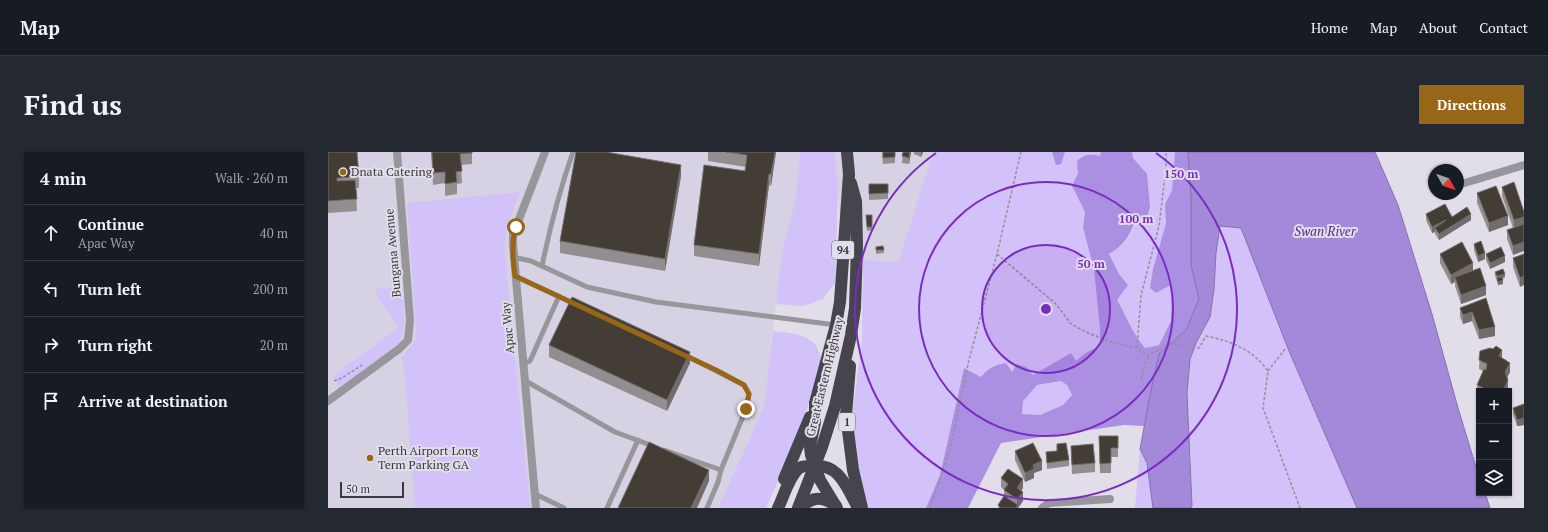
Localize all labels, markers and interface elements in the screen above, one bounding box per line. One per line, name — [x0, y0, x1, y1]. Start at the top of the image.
text: Map — [20, 15, 60, 40]
text: Home — [1311, 18, 1348, 37]
text: Map — [1370, 18, 1397, 37]
text: About — [1419, 18, 1457, 37]
text: Contact — [1479, 18, 1528, 37]
button: Directions — [1419, 85, 1524, 124]
text: Find us — [24, 86, 122, 123]
place label: Dnata Catering — [351, 164, 433, 179]
north arrow — [1428, 164, 1464, 200]
text: 150 m — [1164, 166, 1198, 181]
text: 4 min — [40, 167, 87, 190]
marker: Dnata Catering — [338, 167, 348, 177]
text: Walk · 260 m — [215, 169, 288, 187]
street label: Bungana Avenue — [381, 208, 404, 298]
text: 100 m — [1119, 211, 1153, 226]
text: Continue — [78, 214, 144, 234]
route start — [507, 218, 525, 236]
icon: ahead — [40, 222, 62, 244]
water label: Swan River — [1294, 222, 1357, 240]
text: 40 m — [260, 224, 288, 242]
text: Apac Way — [78, 234, 134, 252]
road number: 94 — [832, 241, 854, 259]
text: 50 m — [1077, 256, 1105, 271]
icon: left — [40, 278, 62, 300]
text: Turn left — [78, 279, 142, 299]
text: 200 m — [253, 280, 288, 298]
street label: Apac Way — [498, 301, 517, 355]
centre of rings — [1039, 302, 1053, 316]
street label: Great Eastern Highway — [802, 315, 847, 438]
icon: right — [40, 334, 62, 356]
text: Turn right — [78, 335, 153, 355]
text: 20 m — [260, 336, 288, 354]
map controls — [1476, 388, 1512, 496]
button: + — [1476, 388, 1512, 424]
icon: arrive — [40, 390, 62, 412]
text: Arrive at destination — [78, 391, 228, 411]
route end — [737, 400, 755, 418]
road number: 1 — [839, 413, 855, 431]
button: − — [1476, 424, 1512, 460]
place label: Perth Airport Long Term Parking GA — [378, 443, 479, 472]
marker: Perth Airport Long Term Parking GA — [365, 453, 375, 463]
button: layers — [1476, 460, 1512, 496]
scale bar — [340, 480, 404, 499]
text: 50 m — [346, 482, 370, 496]

